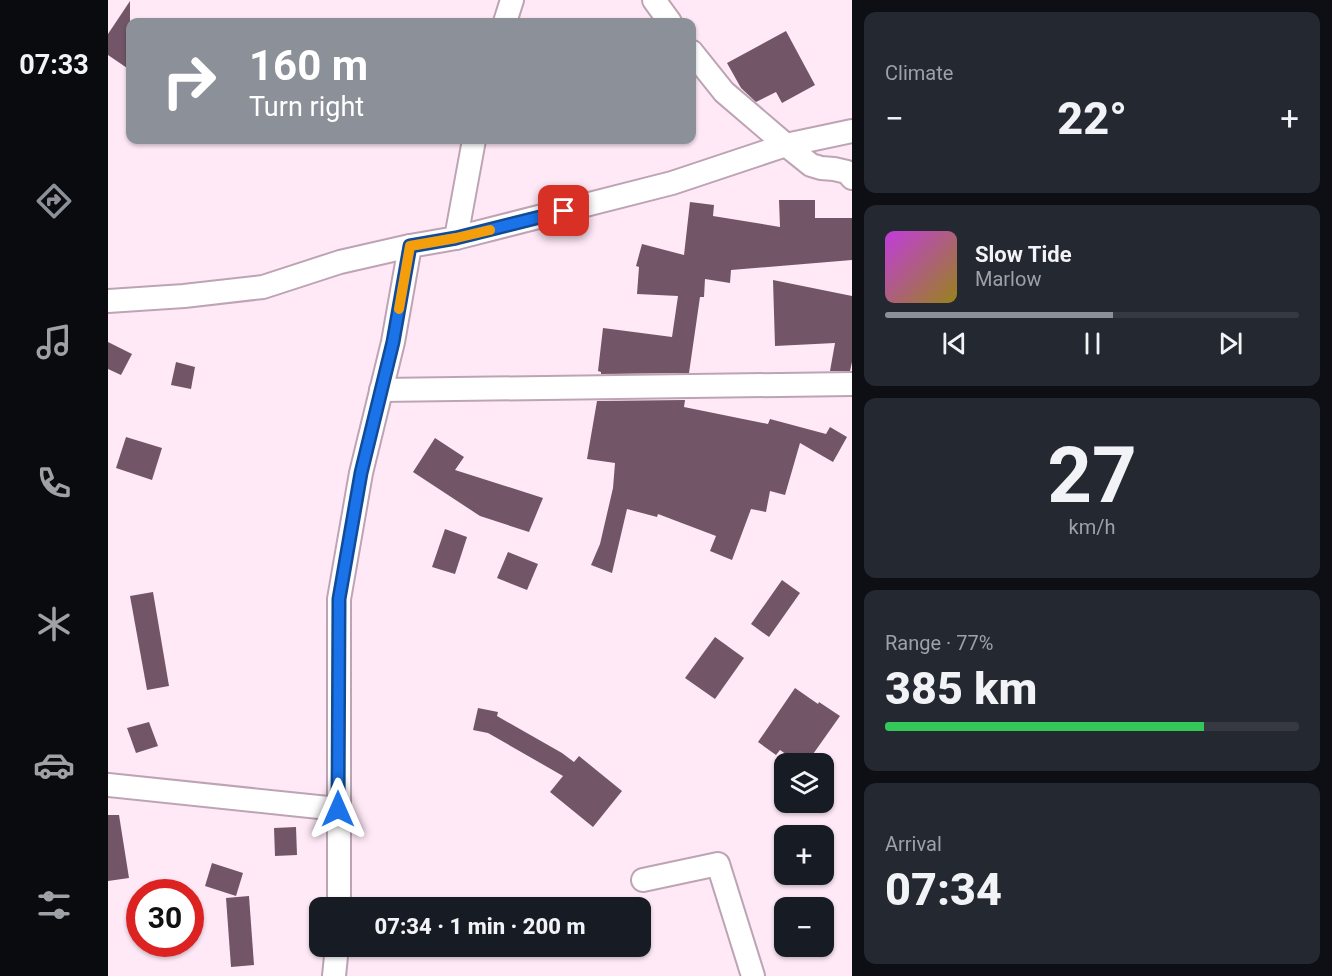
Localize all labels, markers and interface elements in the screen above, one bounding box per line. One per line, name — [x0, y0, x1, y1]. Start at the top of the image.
text: 160 m — [249, 41, 368, 90]
icon: right — [150, 42, 228, 120]
text: 07:33 — [19, 49, 89, 81]
text: Climate — [885, 61, 953, 85]
text: Turn right — [249, 91, 364, 123]
text: 22° — [1057, 92, 1127, 145]
text: − — [885, 99, 904, 138]
text: + — [1280, 99, 1299, 138]
icon: directions — [33, 180, 75, 222]
pin — [538, 185, 589, 236]
icon: arrive — [547, 194, 580, 227]
text: Slow Tide — [975, 242, 1072, 267]
text: Marlow — [975, 267, 1041, 291]
icon: music — [33, 321, 75, 363]
icon: previous — [938, 327, 971, 360]
icon: pause — [1076, 327, 1109, 360]
icon: next — [1214, 327, 1247, 360]
text: 27 — [1047, 430, 1137, 521]
icon: phone — [33, 462, 75, 504]
text: km/h — [1069, 515, 1115, 539]
icon: climate — [33, 603, 75, 645]
text: Range · 77% — [885, 631, 993, 655]
text: 385 km — [885, 662, 1037, 715]
icon: car — [33, 744, 75, 786]
map controls — [774, 753, 834, 957]
button: layers — [774, 753, 834, 813]
position arrow — [306, 777, 370, 841]
button: + — [774, 825, 834, 885]
text: Arrival — [885, 832, 942, 856]
text: 07:34 — [885, 863, 1002, 916]
speed limit sign: 30 — [126, 879, 204, 957]
icon: filters — [33, 884, 75, 926]
button: − — [774, 897, 834, 957]
text: 07:34 · 1 min · 200 m — [375, 914, 585, 939]

